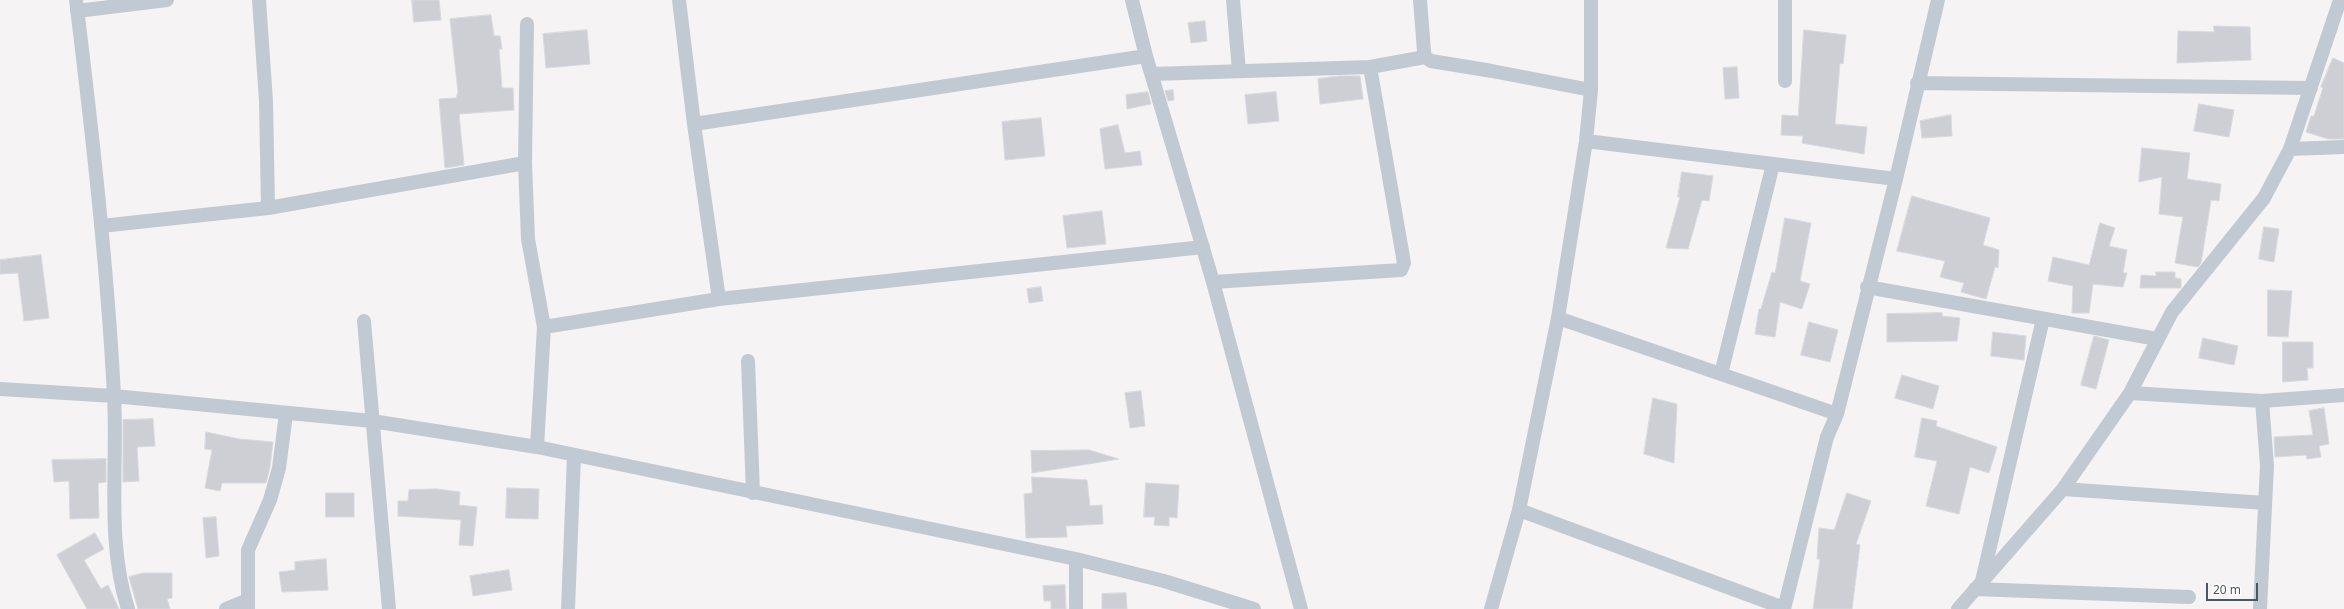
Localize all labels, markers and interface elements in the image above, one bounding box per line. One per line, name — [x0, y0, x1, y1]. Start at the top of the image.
scale bar — [2208, 575, 2260, 601]
text: 20 m — [2213, 581, 2241, 598]

